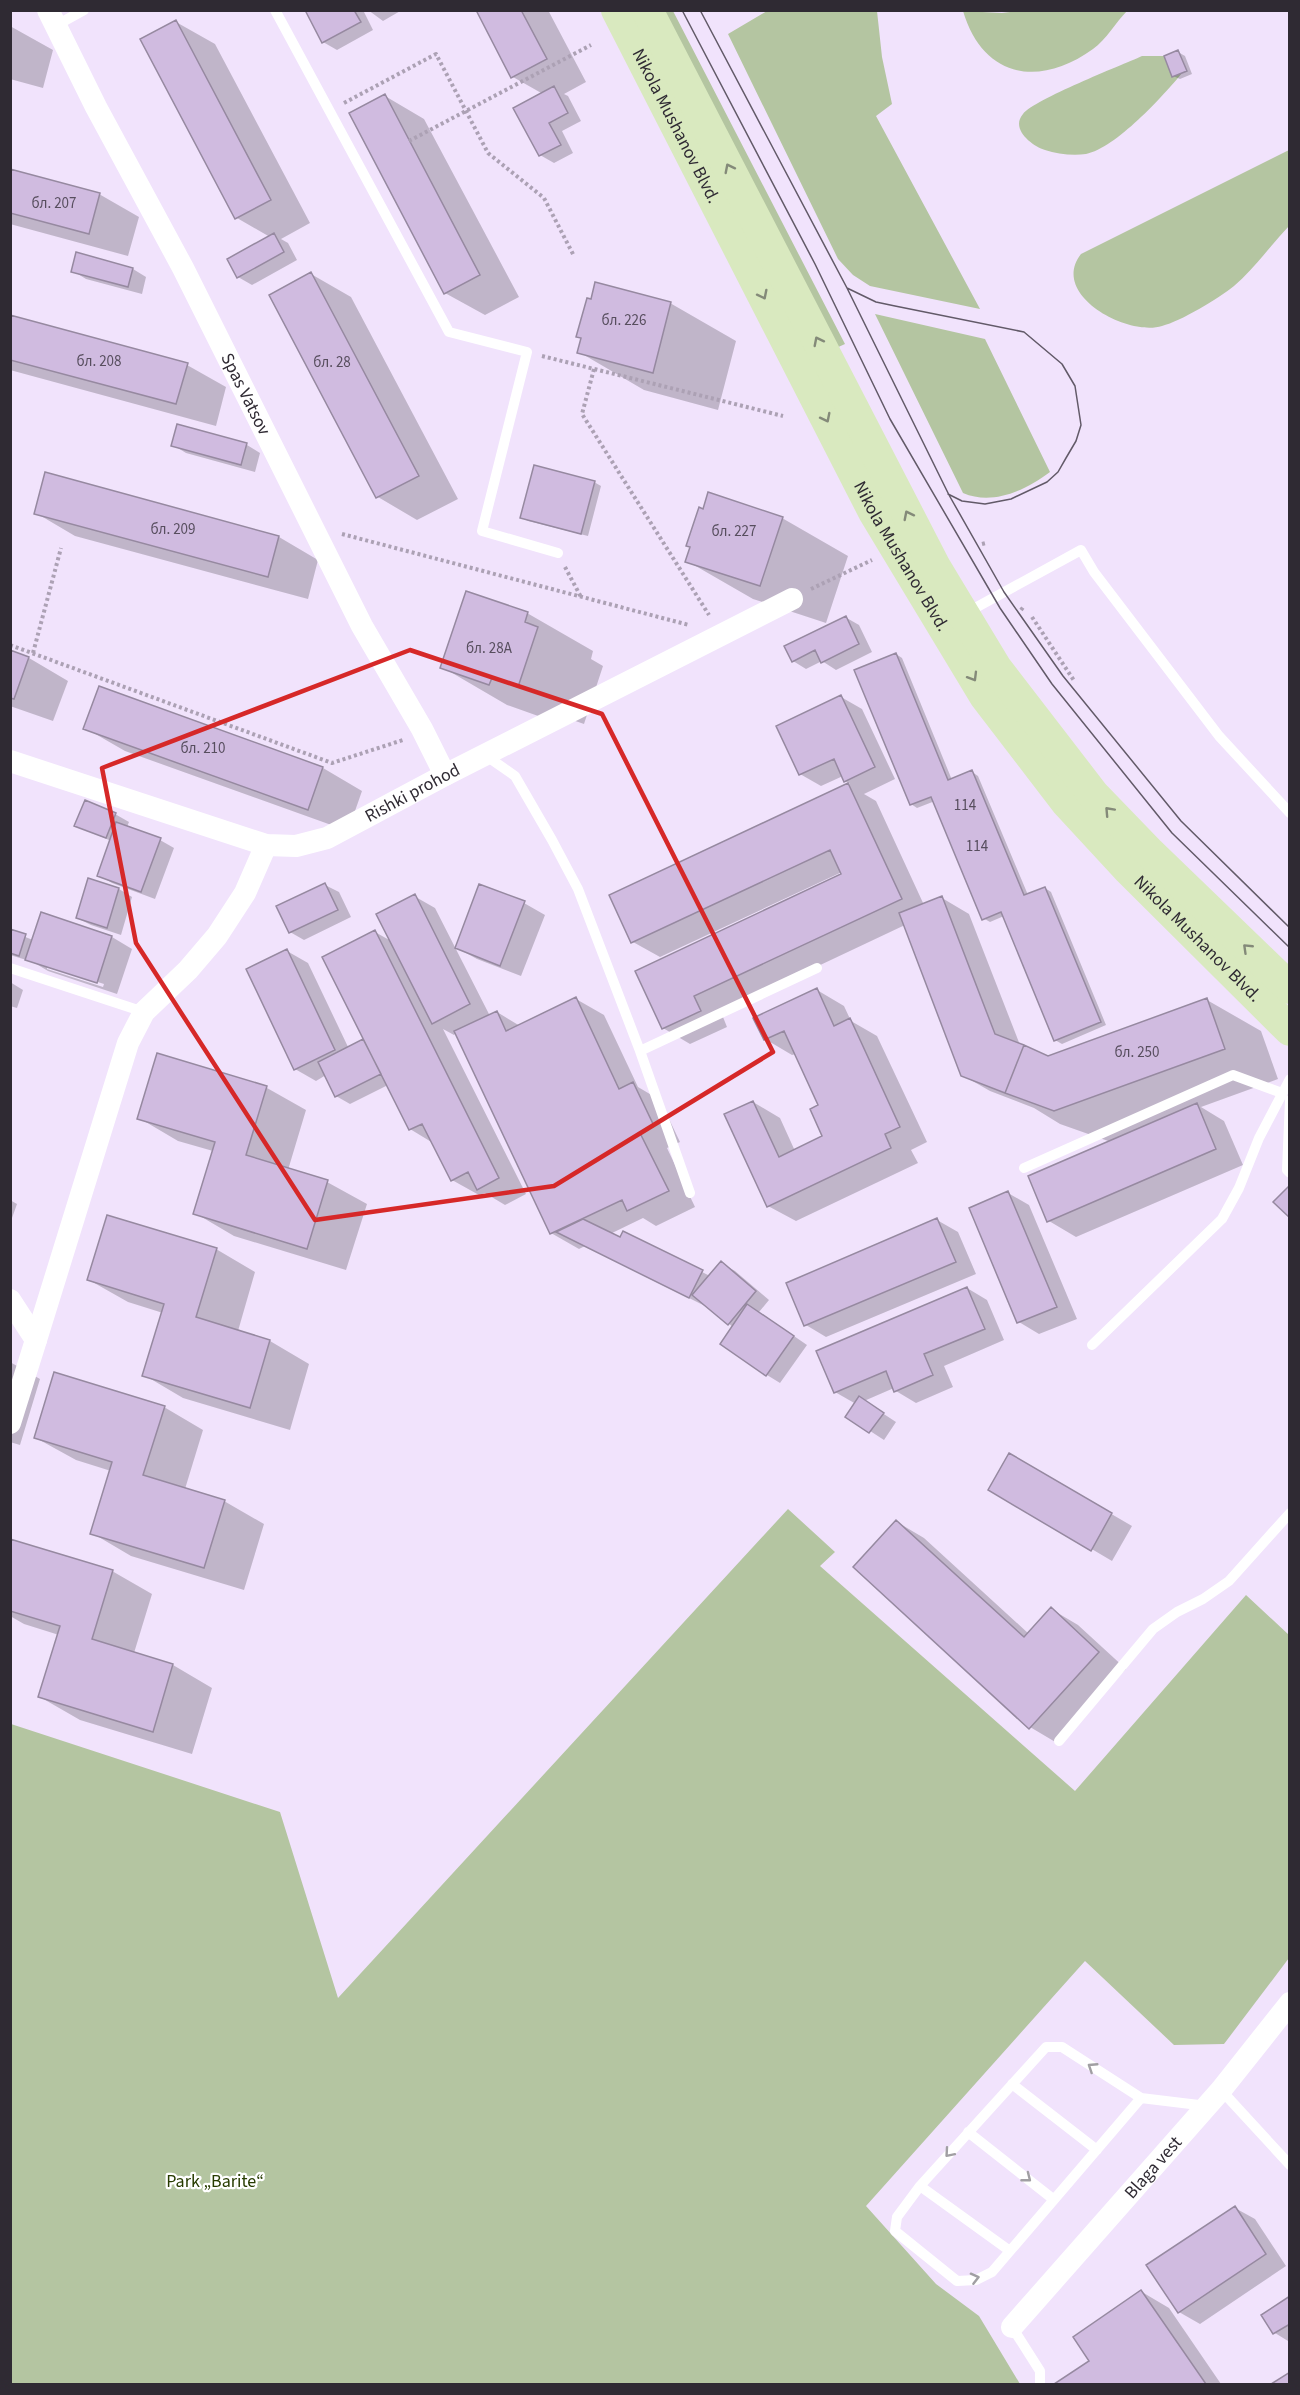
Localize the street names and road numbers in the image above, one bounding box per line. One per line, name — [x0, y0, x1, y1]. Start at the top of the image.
street label: Nikola Mushanov Blvd. — [626, 44, 726, 207]
street label: Spas Vatsov — [215, 349, 277, 440]
street label: Nikola Mushanov Blvd. — [848, 477, 956, 636]
street label: Rishki prohod — [360, 757, 464, 828]
street label: Nikola Mushanov Blvd. — [1129, 869, 1267, 1007]
street label: Blaga vest — [1118, 2130, 1187, 2204]

